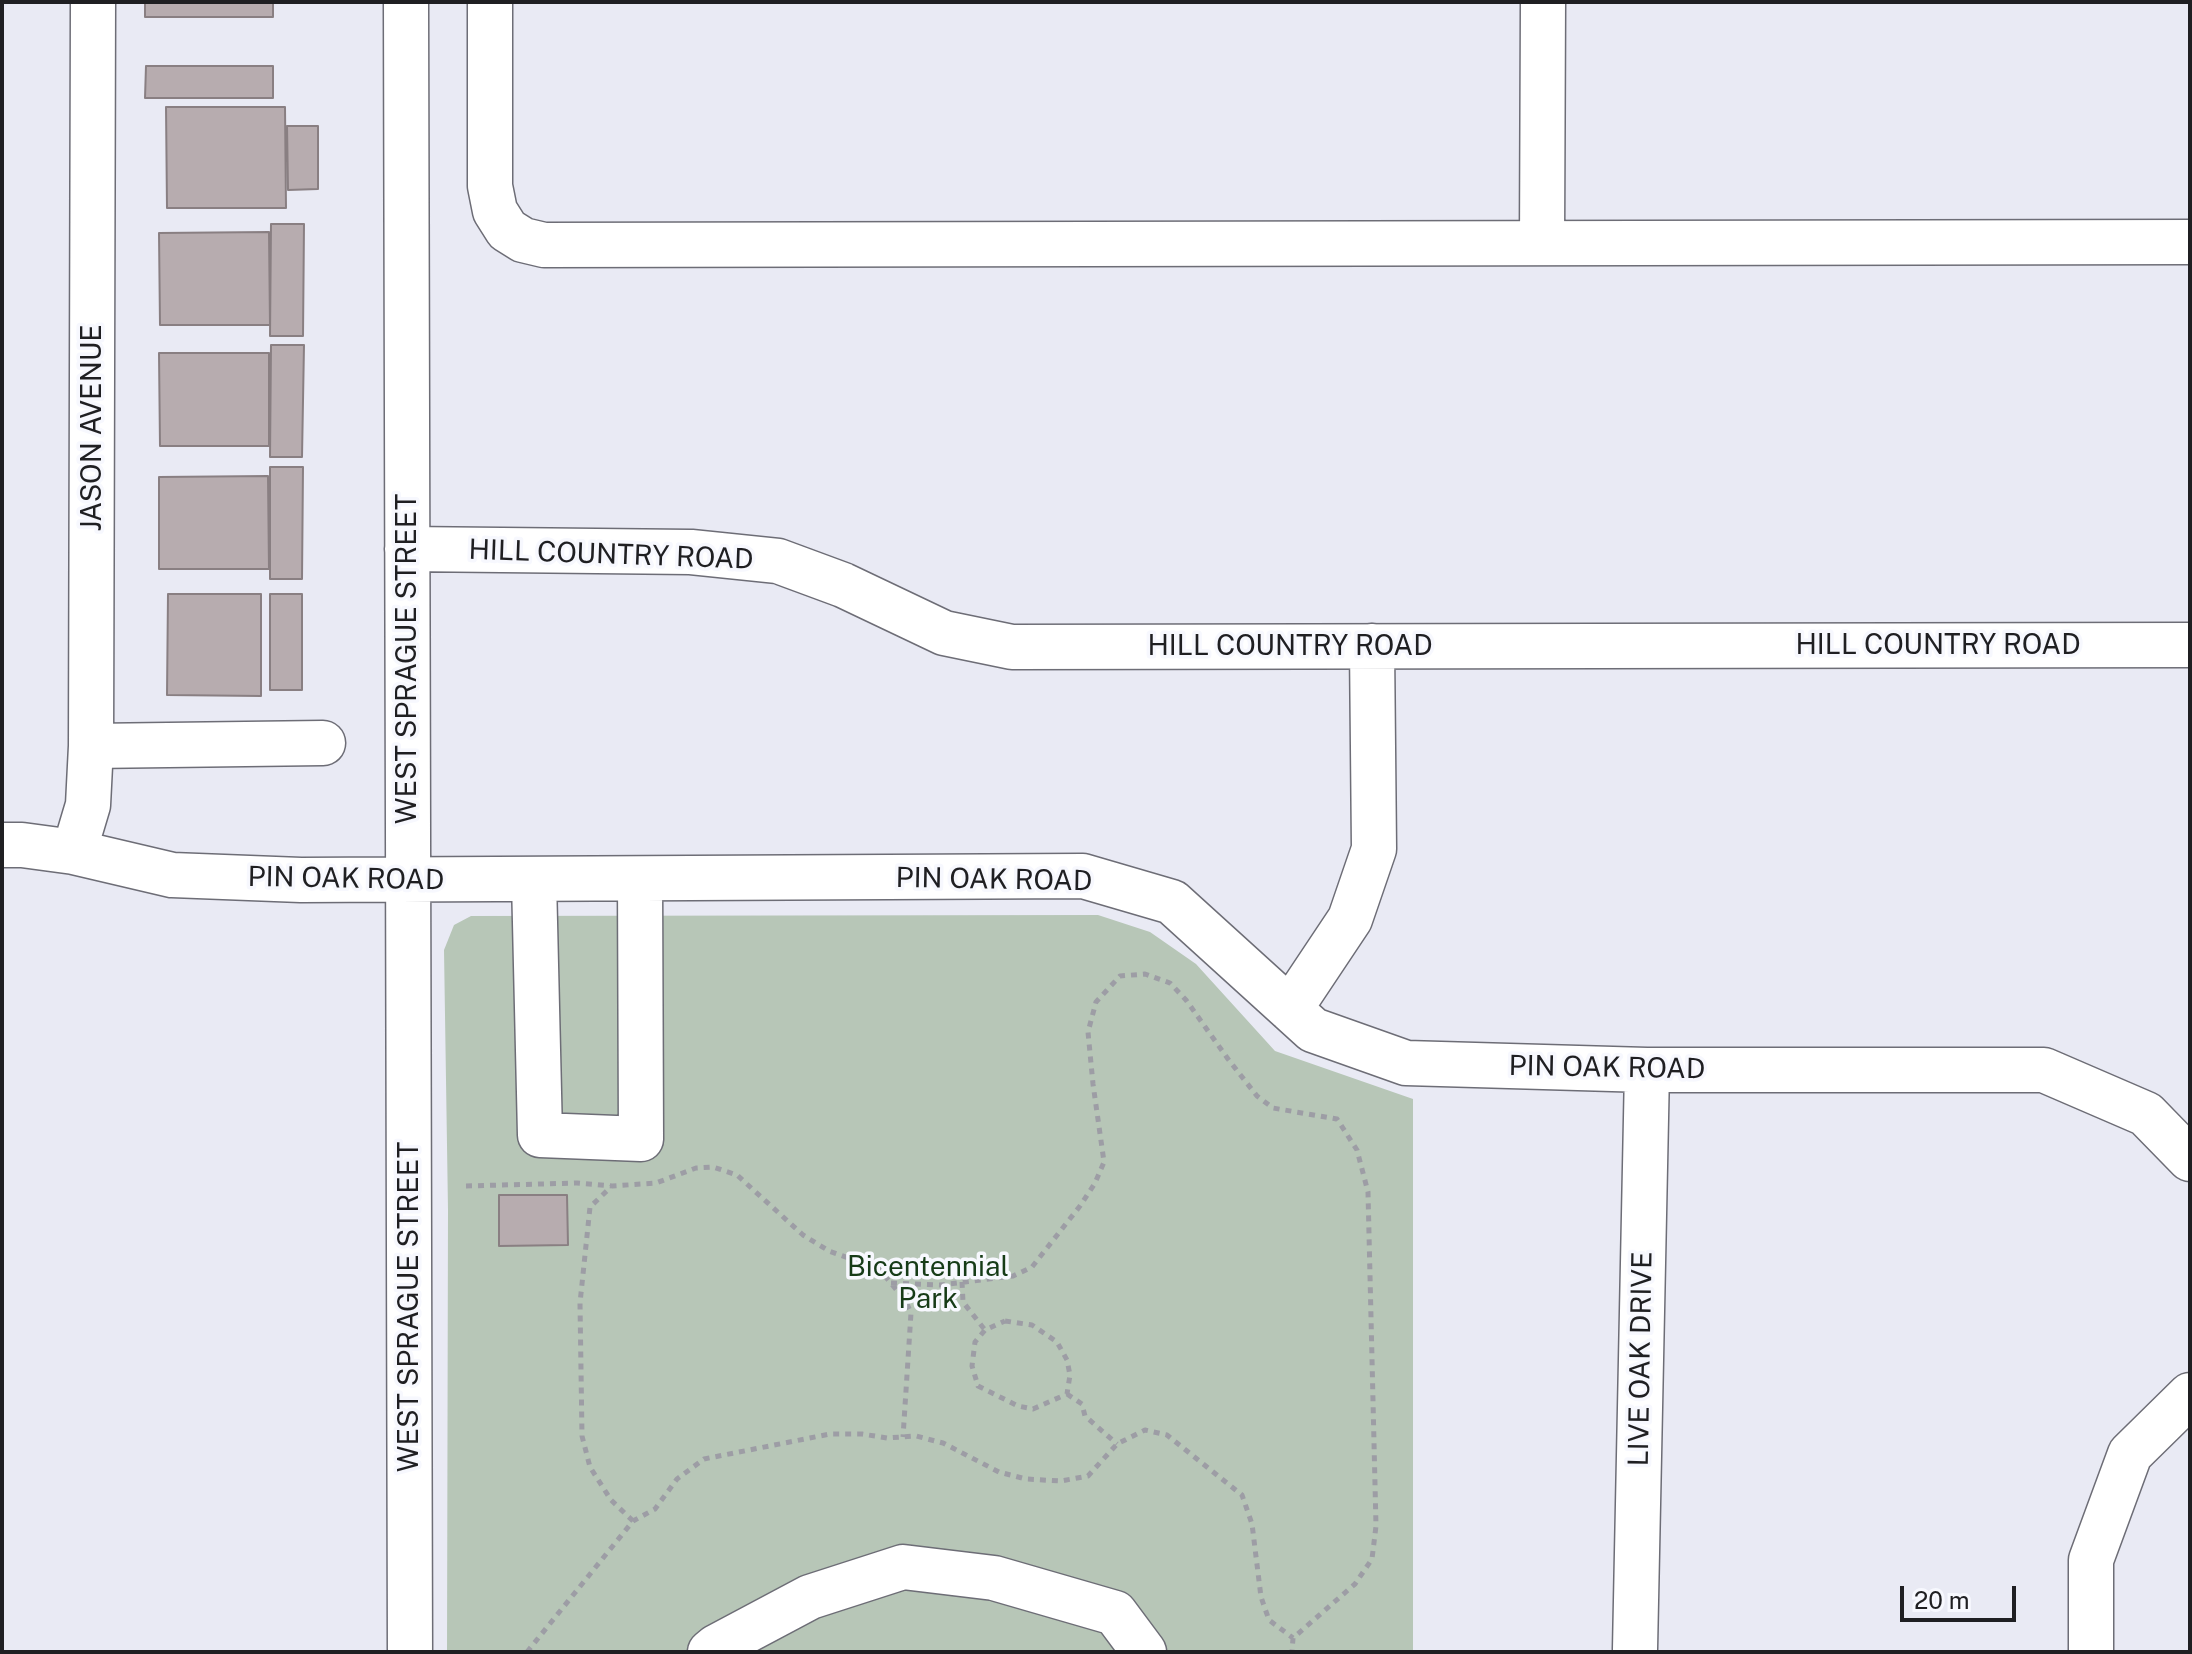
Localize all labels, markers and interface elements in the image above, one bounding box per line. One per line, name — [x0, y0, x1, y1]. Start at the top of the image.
street label: JASON AVENUE — [75, 324, 109, 532]
street label: WEST SPRAGUE STREET — [390, 494, 424, 824]
street label: HILL COUNTRY ROAD — [468, 533, 754, 577]
street label: HILL COUNTRY ROAD — [1795, 628, 2081, 662]
street label: HILL COUNTRY ROAD — [1147, 629, 1433, 663]
street label: PIN OAK ROAD — [247, 860, 445, 898]
street label: PIN OAK ROAD — [895, 861, 1093, 899]
street label: PIN OAK ROAD — [1508, 1049, 1706, 1087]
street label: WEST SPRAGUE STREET — [392, 1142, 426, 1472]
park label: Bicentennial Park — [847, 1250, 1009, 1316]
street label: LIVE OAK DRIVE — [1622, 1251, 1660, 1467]
scale bar — [1904, 1570, 2020, 1620]
text: 20 m — [1914, 1586, 1970, 1614]

